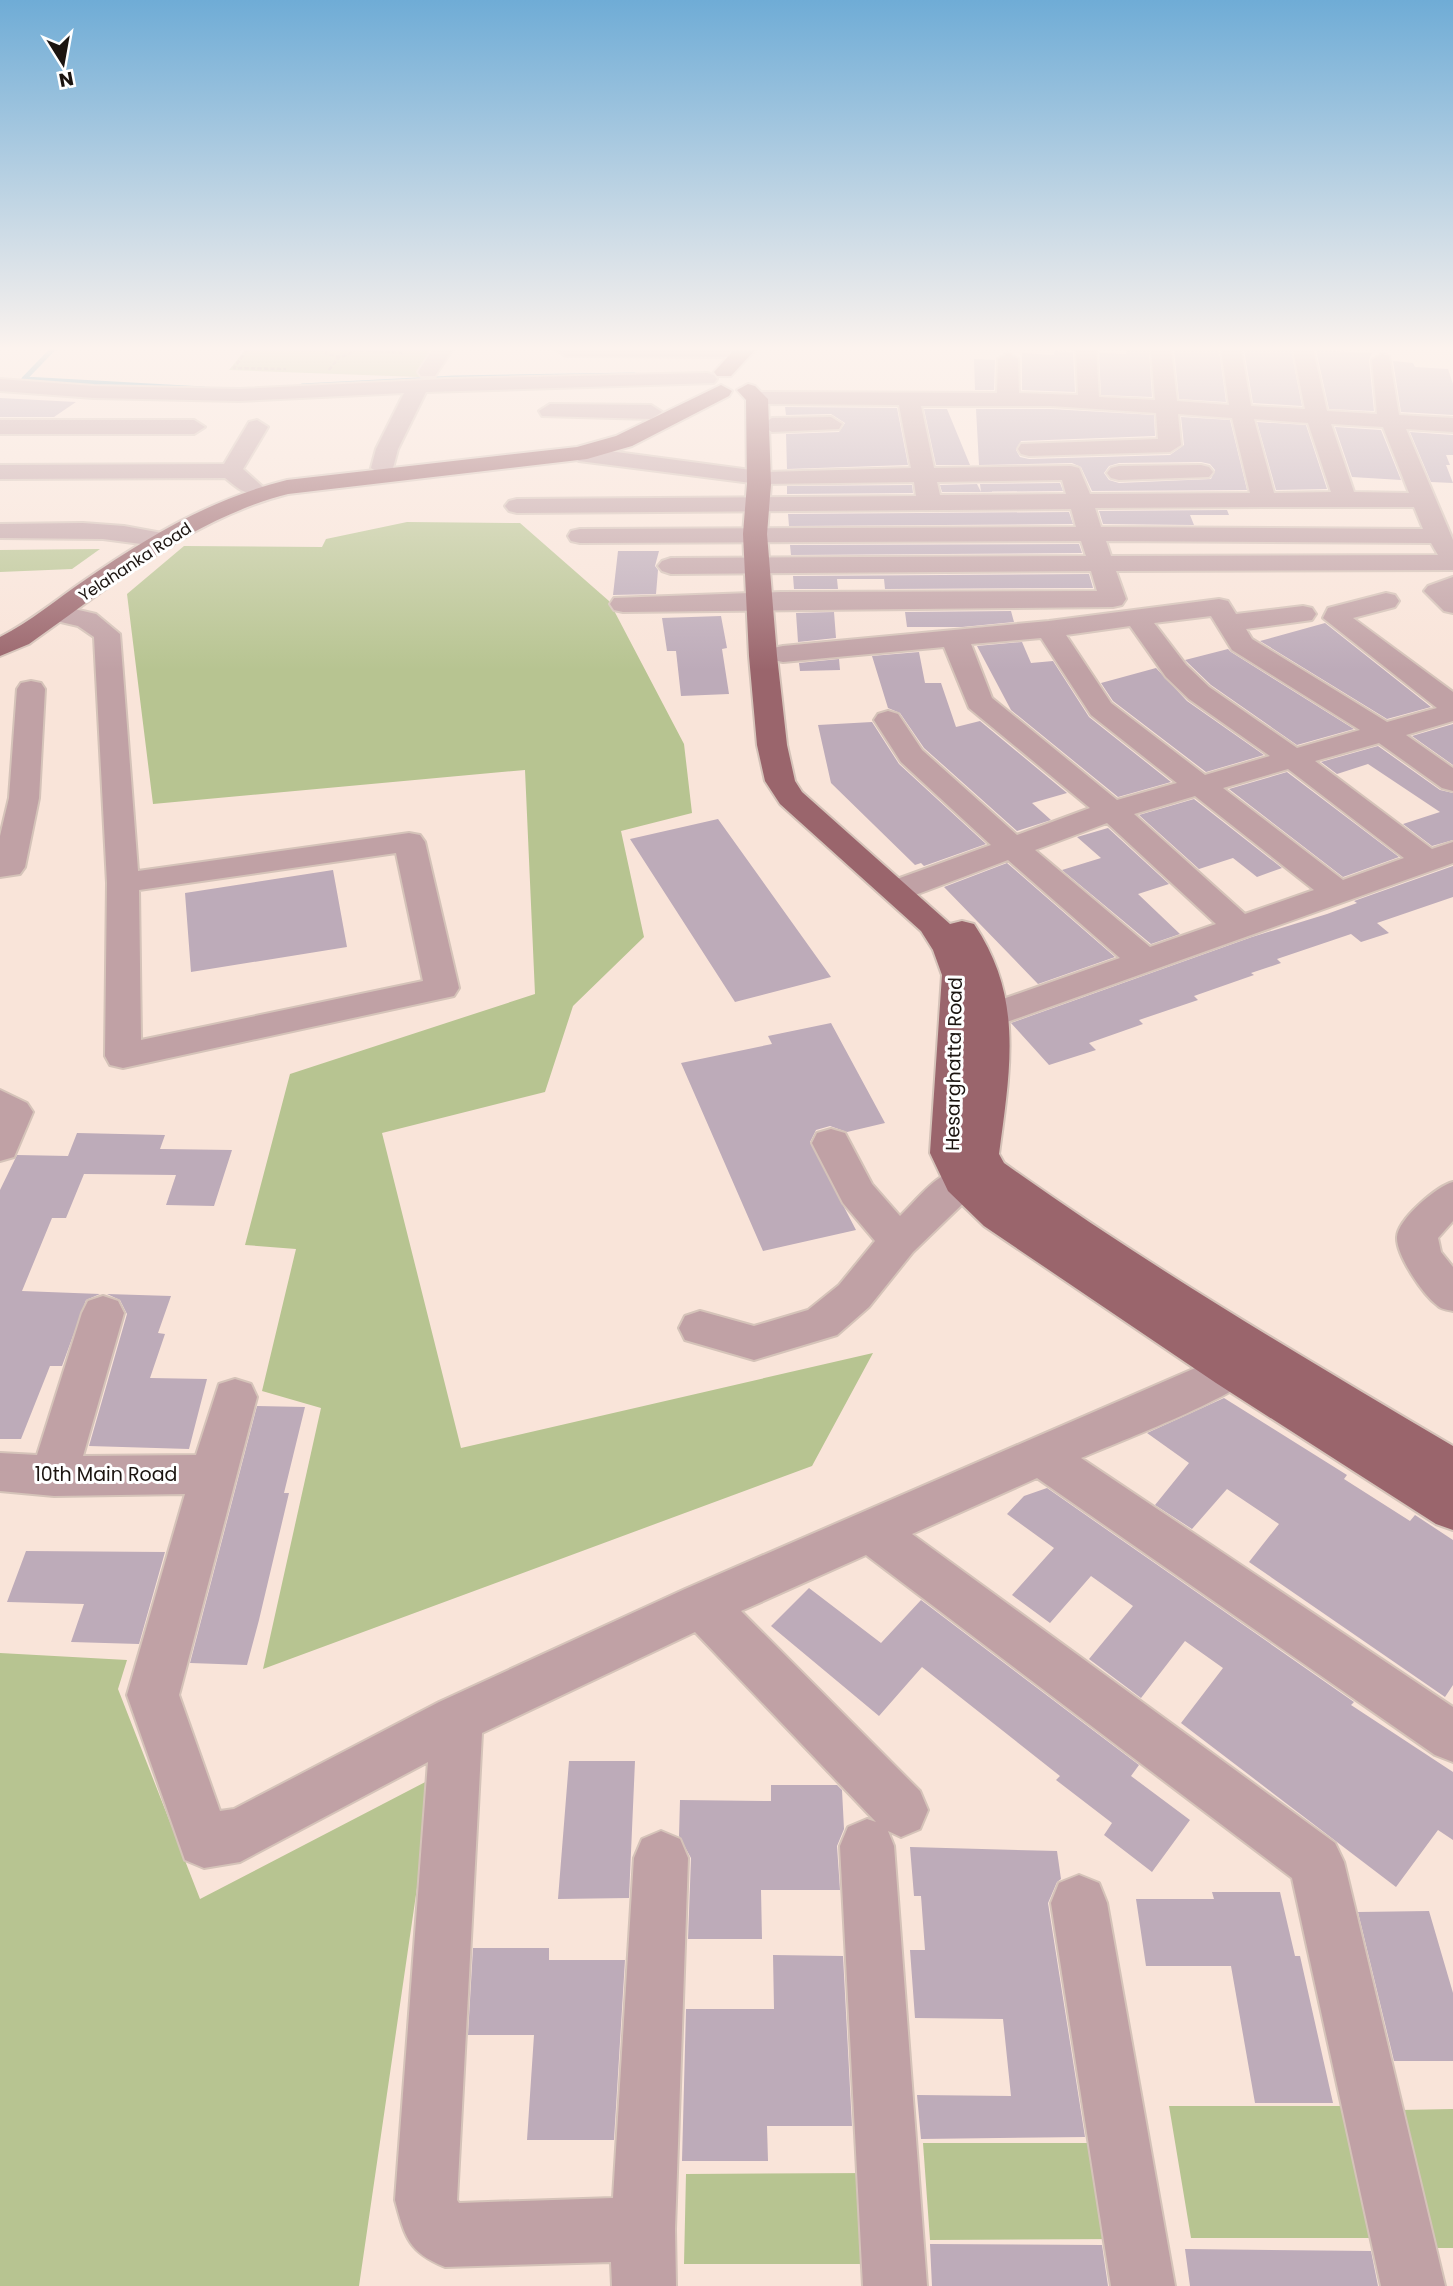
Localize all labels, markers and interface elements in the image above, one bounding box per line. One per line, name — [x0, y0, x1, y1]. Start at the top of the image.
north arrow — [28, 28, 98, 98]
text: N — [57, 65, 76, 94]
street label: Yelahanka Road — [74, 517, 196, 607]
street label: Hesarghatta Road — [939, 977, 969, 1151]
street label: 10th Main Road — [35, 1461, 177, 1488]

